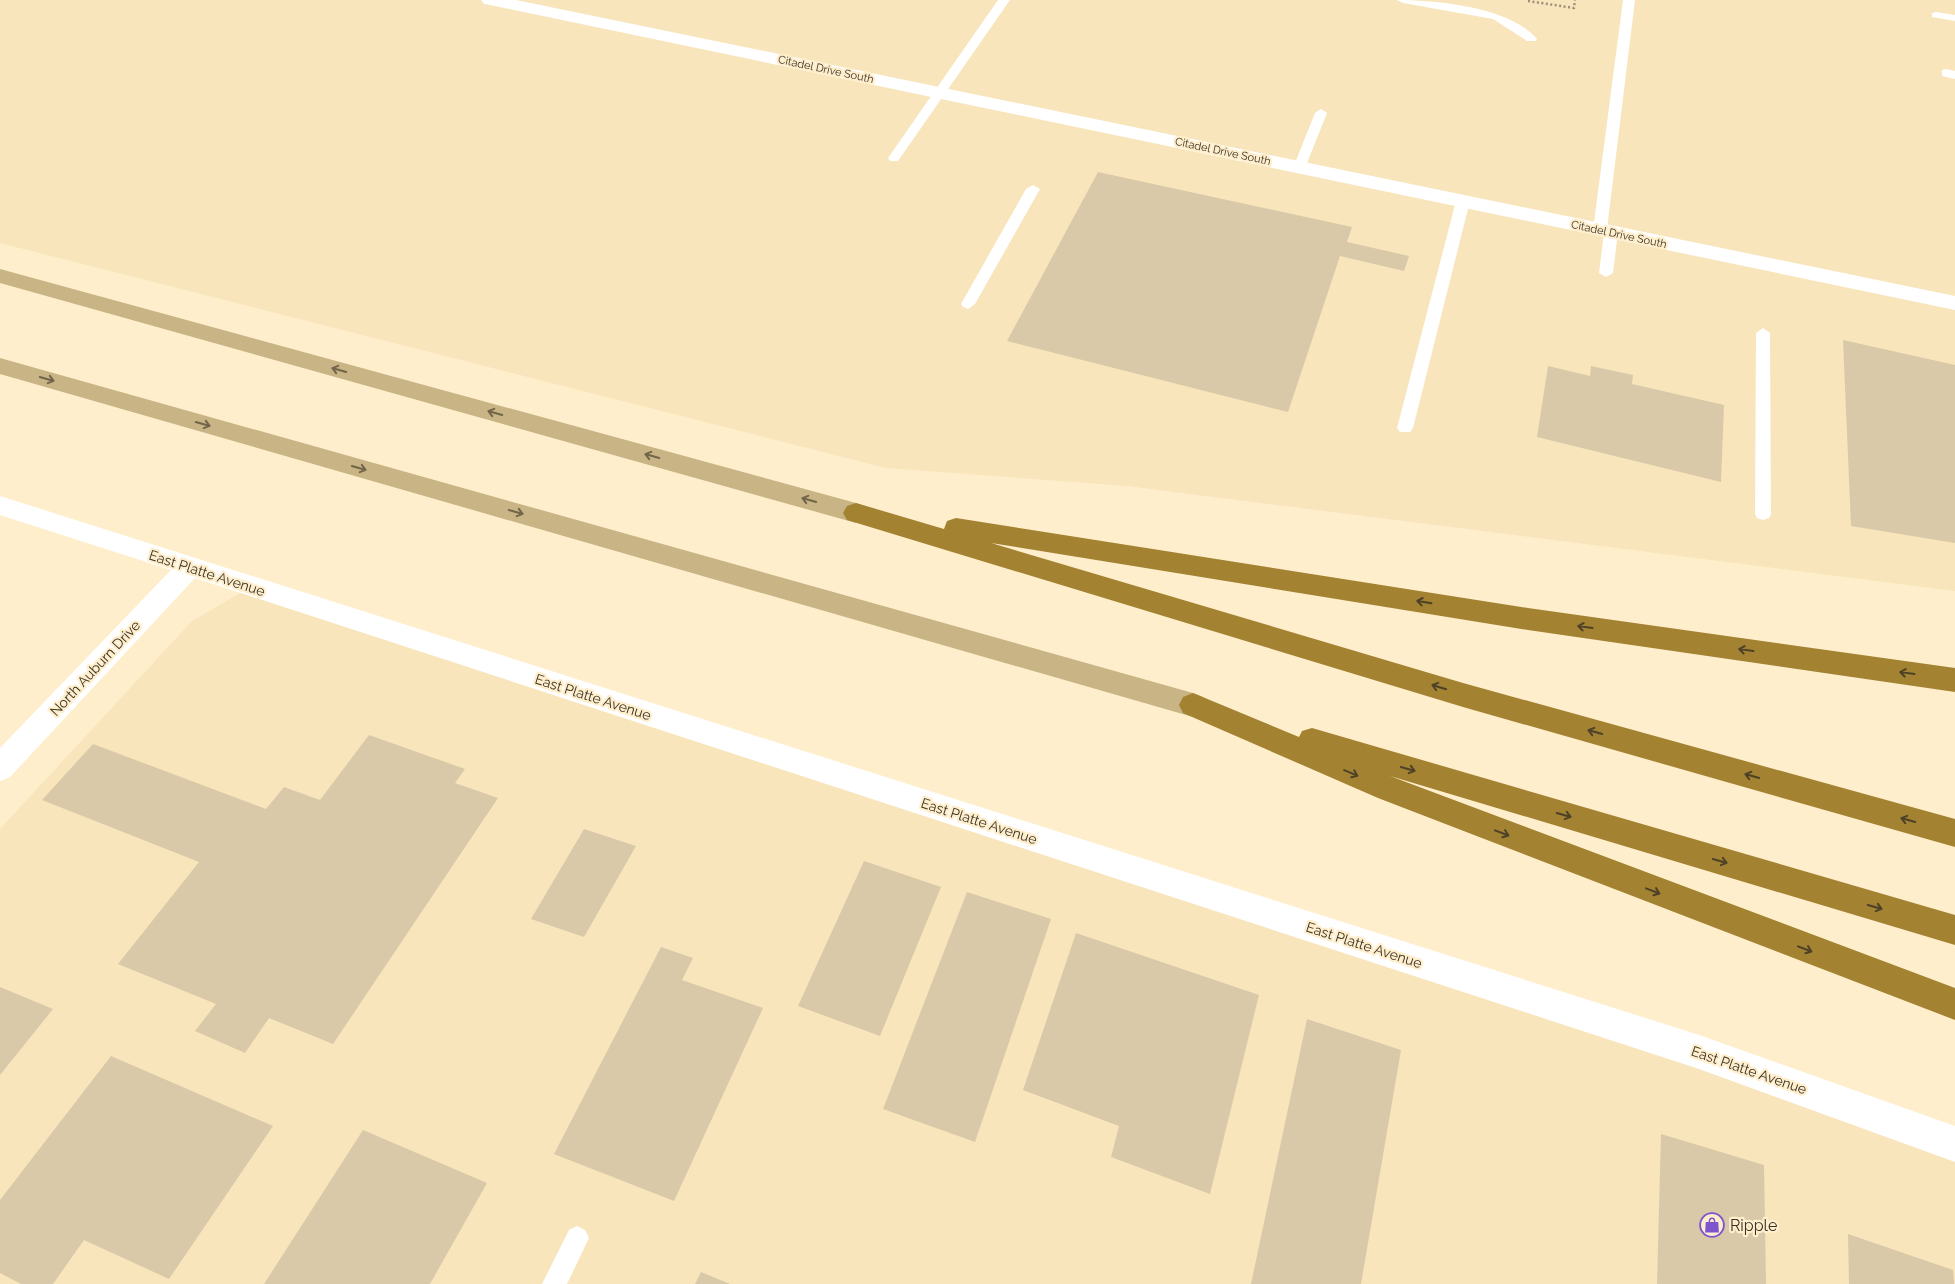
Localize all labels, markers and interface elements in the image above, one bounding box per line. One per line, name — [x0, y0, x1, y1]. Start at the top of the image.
street label: Citadel Drive South — [777, 53, 875, 86]
street label: Citadel Drive South — [1174, 135, 1272, 168]
street label: Citadel Drive South — [1570, 218, 1668, 251]
one-way arrow — [331, 364, 347, 374]
one-way arrow — [38, 375, 54, 384]
one-way arrow — [488, 408, 504, 417]
one-way arrow — [195, 419, 211, 429]
one-way arrow — [644, 451, 660, 461]
one-way arrow — [351, 464, 367, 473]
one-way arrow — [801, 495, 817, 504]
one-way arrow — [507, 508, 523, 518]
street label: East Platte Avenue — [147, 547, 267, 599]
one-way arrow — [1417, 597, 1433, 607]
street label: North Auburn Drive — [47, 617, 143, 719]
one-way arrow — [1577, 622, 1593, 632]
one-way arrow — [1738, 645, 1754, 655]
one-way arrow — [1899, 668, 1915, 678]
street label: East Platte Avenue — [533, 671, 653, 723]
one-way arrow — [1431, 682, 1447, 692]
one-way arrow — [1588, 726, 1604, 736]
one-way arrow — [1399, 764, 1415, 774]
one-way arrow — [1343, 768, 1358, 778]
one-way arrow — [1744, 771, 1760, 780]
street label: East Platte Avenue — [919, 795, 1039, 847]
one-way arrow — [1555, 810, 1571, 820]
one-way arrow — [1901, 815, 1917, 824]
one-way arrow — [1493, 829, 1509, 838]
one-way arrow — [1711, 856, 1727, 866]
one-way arrow — [1645, 887, 1661, 896]
one-way arrow — [1867, 902, 1883, 912]
street label: East Platte Avenue — [1304, 919, 1424, 971]
one-way arrow — [1797, 945, 1812, 954]
street label: East Platte Avenue — [1689, 1043, 1809, 1097]
shop icon: Ripple — [1699, 1212, 1725, 1238]
place label: Ripple — [1730, 1216, 1777, 1235]

